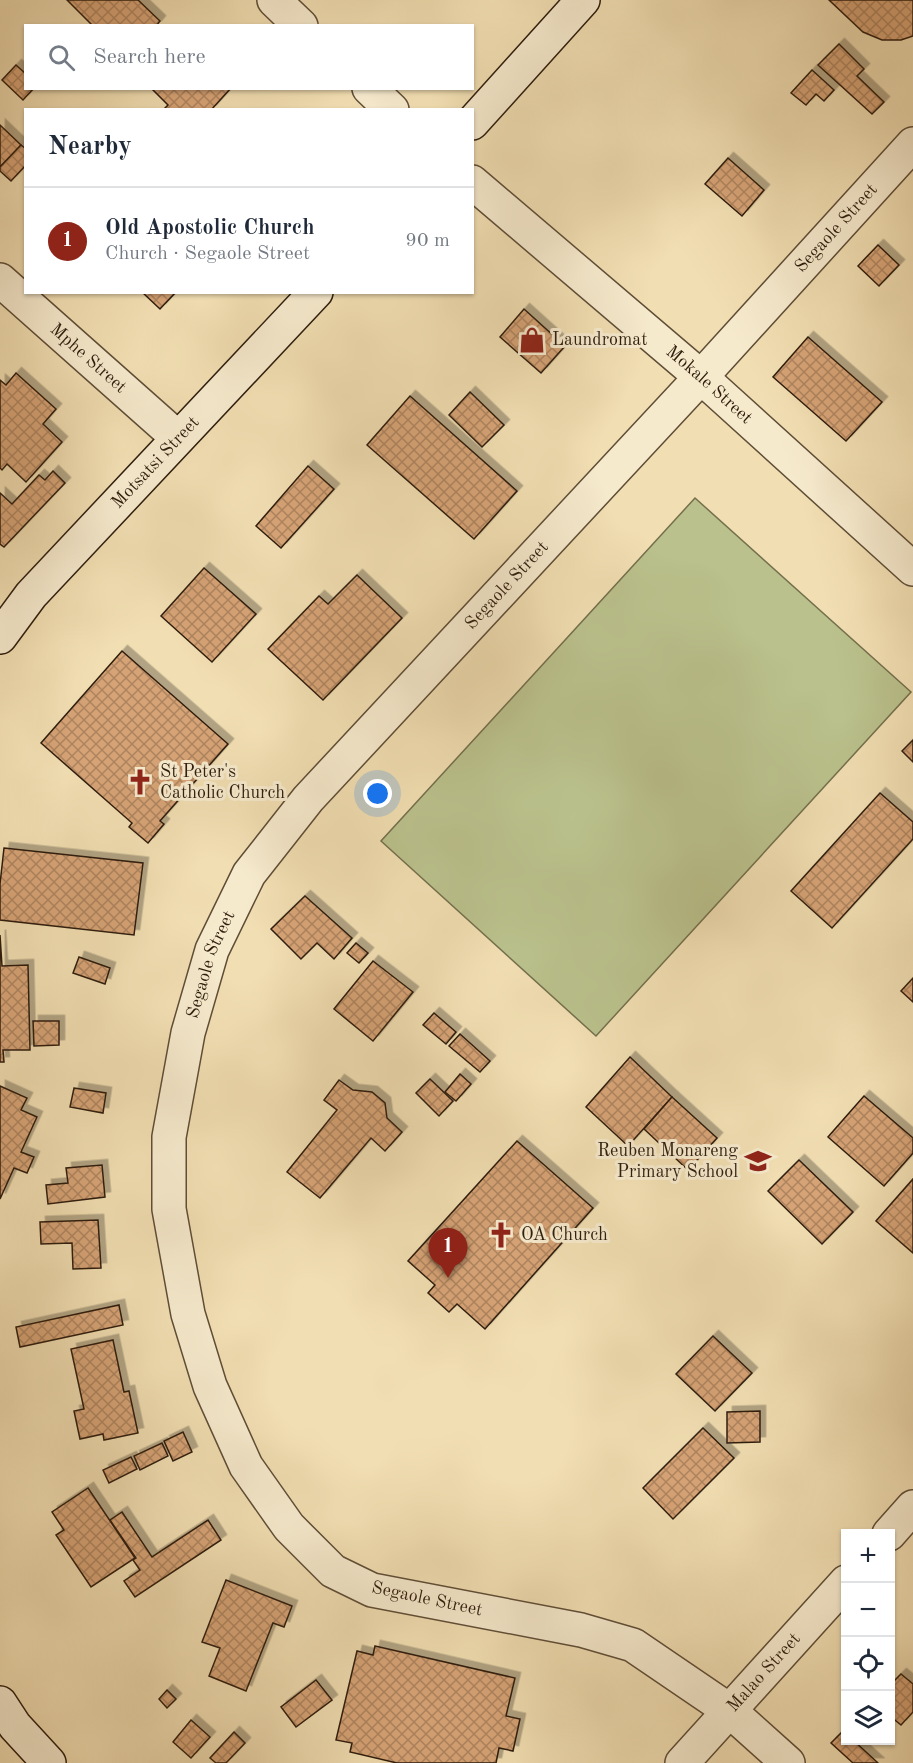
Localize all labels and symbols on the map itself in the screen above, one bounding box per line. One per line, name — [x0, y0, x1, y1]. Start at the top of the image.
street label: Segaole Street — [792, 180, 881, 276]
street label: Mphe Street — [47, 320, 130, 397]
shop icon: Laundromat — [517, 325, 547, 355]
place label: Laundromat — [552, 331, 647, 349]
street label: Mokale Street — [662, 342, 755, 428]
street label: Motsatsi Street — [108, 413, 203, 512]
street label: Segaole Street — [462, 538, 552, 633]
place label: St Peter's Catholic Church — [160, 763, 285, 802]
church icon: St Peter's Catholic Church — [125, 767, 155, 797]
your location — [363, 779, 392, 808]
street label: Segaole Street — [184, 908, 239, 1020]
place label: Reuben Monareng Primary School — [597, 1142, 738, 1181]
school or university icon: Reuben Monareng Primary School — [743, 1146, 773, 1176]
church icon: OA Church — [486, 1220, 516, 1250]
place label: OA Church — [521, 1226, 608, 1244]
pin: 1 — [428, 1228, 468, 1278]
street label: Segaole Street — [370, 1578, 484, 1620]
street label: Malao Street — [724, 1630, 804, 1716]

